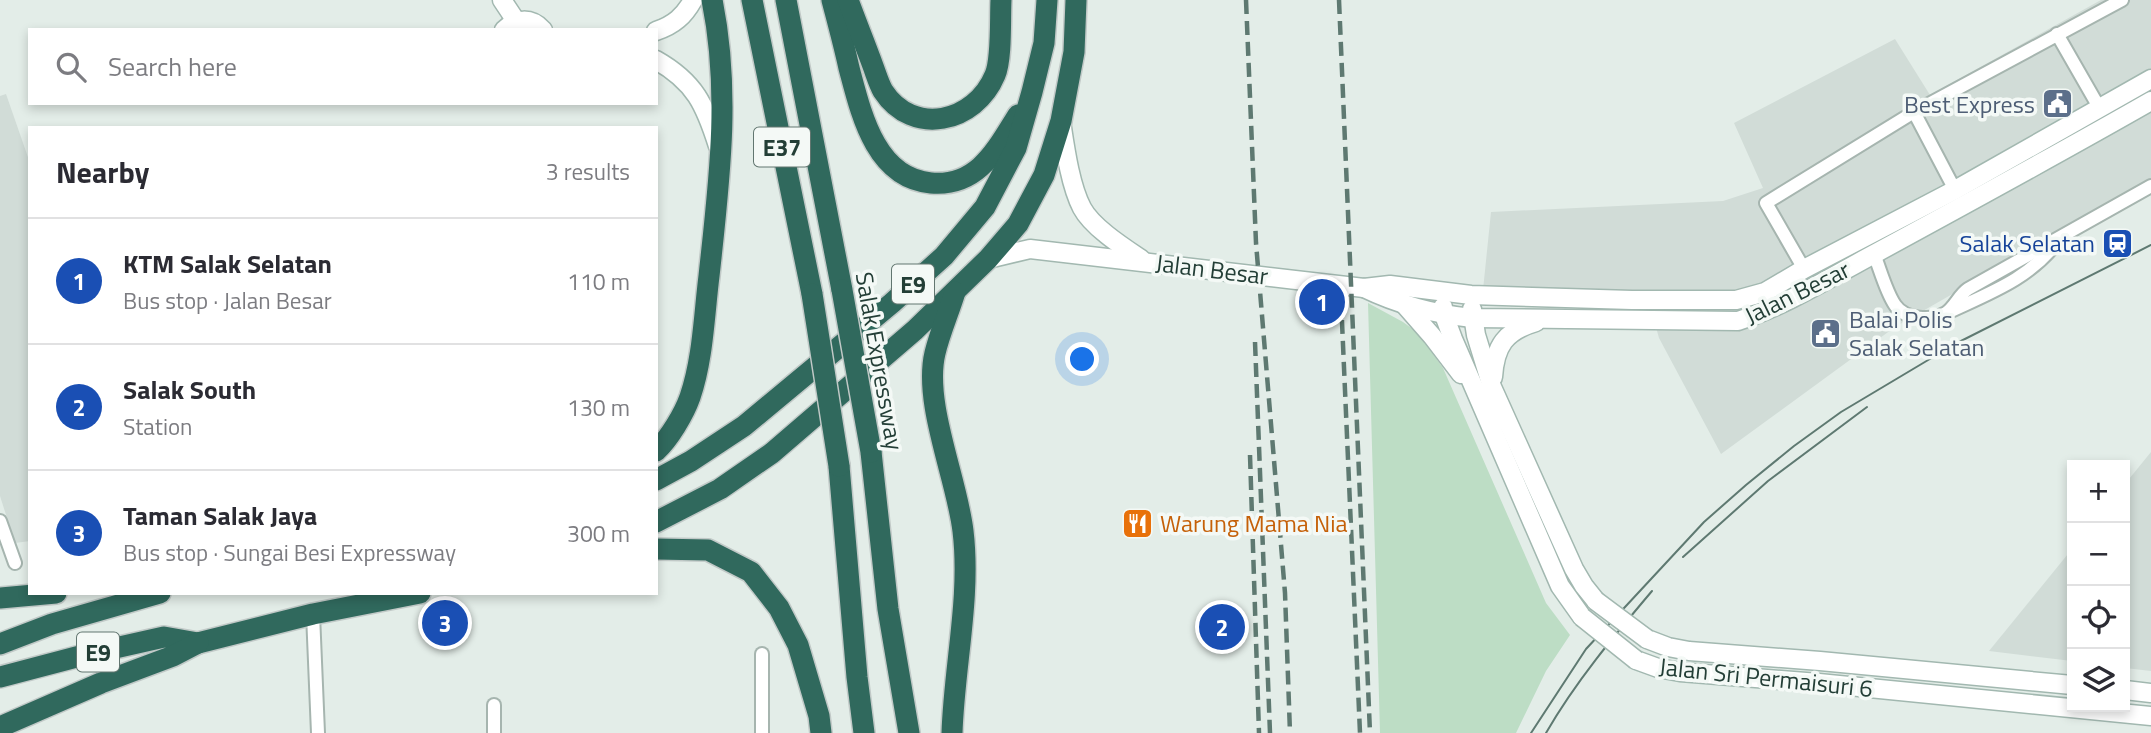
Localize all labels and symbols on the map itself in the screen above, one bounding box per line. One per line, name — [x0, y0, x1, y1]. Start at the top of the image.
place label: Best Express — [1904, 86, 2035, 122]
public building icon: Best Express — [2041, 87, 2075, 121]
road number: E37 — [754, 128, 810, 166]
place label: Salak Selatan — [1960, 225, 2095, 261]
station icon: Salak Selatan — [2101, 226, 2135, 260]
street label: Jalan Besar — [1154, 244, 1270, 294]
street label: Jalan Besar — [1738, 251, 1856, 333]
road number: E9 — [892, 264, 934, 304]
street label: Salak Expressway — [847, 269, 913, 453]
pin: 1 — [1299, 276, 1345, 328]
place label: Balai Polis Salak Selatan — [1849, 301, 1984, 365]
public building icon: Balai Polis Salak Selatan — [1809, 316, 1843, 350]
your location — [1065, 342, 1099, 376]
place label: Warung Mama Nia — [1160, 505, 1348, 541]
restaurant icon: Warung Mama Nia — [1120, 506, 1154, 540]
pin: 3 — [422, 597, 468, 649]
pin: 2 — [1199, 601, 1245, 653]
road number: E9 — [77, 632, 119, 672]
street label: Jalan Sri Permaisuri 6 — [1657, 648, 1875, 706]

